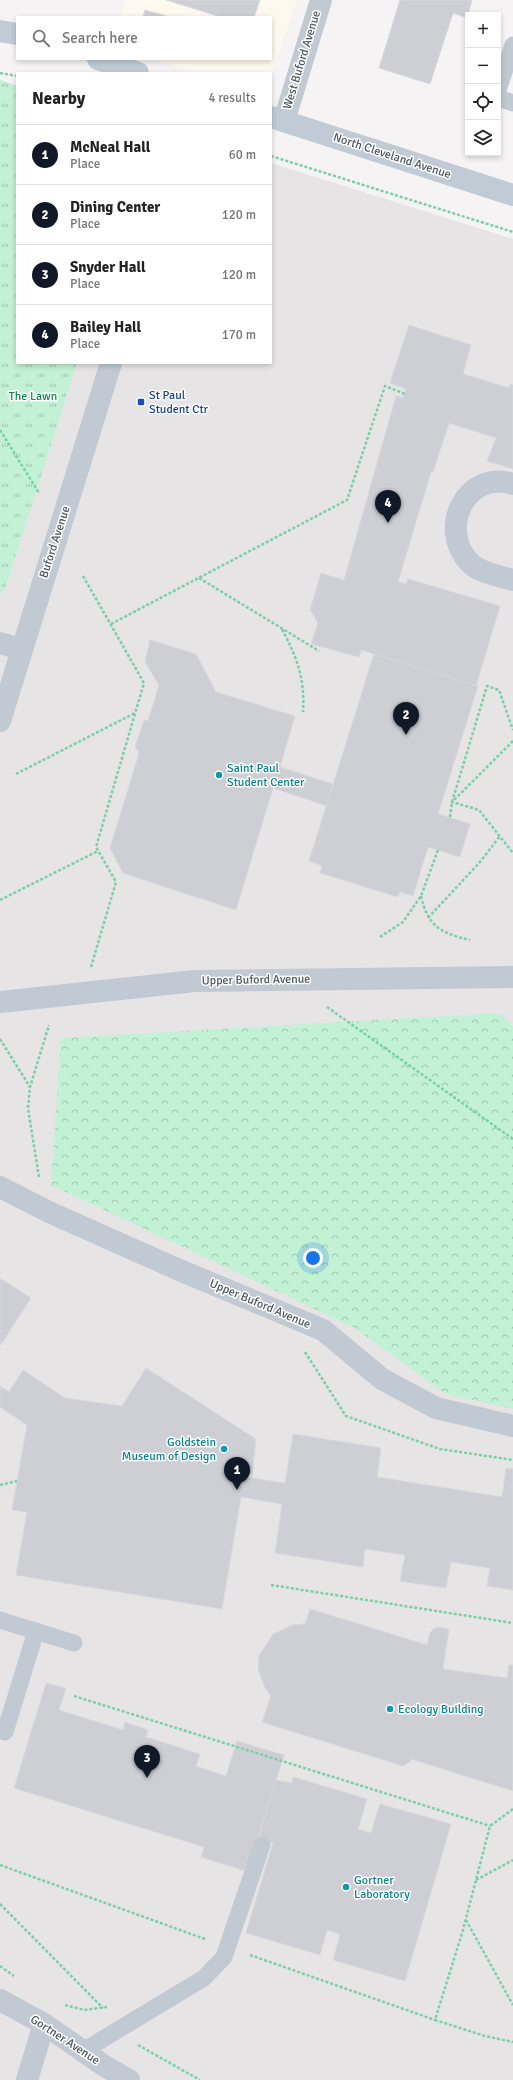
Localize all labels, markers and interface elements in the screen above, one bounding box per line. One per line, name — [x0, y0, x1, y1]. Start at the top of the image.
street label: West Buford Avenue — [280, 9, 324, 111]
map controls — [465, 12, 501, 156]
button: + — [465, 12, 501, 48]
search box — [16, 16, 272, 60]
icon: search — [30, 27, 52, 49]
text: Search here — [62, 29, 138, 47]
button: − — [465, 48, 501, 84]
button: locate — [465, 84, 501, 120]
text: Nearby — [32, 88, 85, 109]
text: 4 results — [208, 90, 256, 106]
button: layers — [465, 120, 501, 156]
street label: North Cleveland Avenue — [331, 130, 453, 182]
text: McNeal Hall — [70, 138, 150, 156]
text: 1 — [41, 147, 49, 163]
text: 60 m — [229, 147, 256, 163]
text: Place — [70, 156, 100, 172]
text: Dining Center — [70, 198, 160, 216]
text: 2 — [41, 207, 49, 223]
text: 120 m — [222, 207, 256, 223]
text: Place — [70, 216, 100, 232]
text: Snyder Hall — [70, 258, 146, 276]
text: 3 — [41, 267, 49, 283]
text: 120 m — [222, 267, 256, 283]
text: Place — [70, 276, 100, 292]
text: Bailey Hall — [70, 318, 141, 336]
text: 4 — [41, 327, 49, 343]
text: 170 m — [222, 327, 256, 343]
text: Place — [70, 336, 100, 352]
place label: St Paul Student Ctr — [149, 388, 209, 417]
park label: The Lawn — [9, 389, 57, 404]
marker: St Paul Student Ctr — [136, 397, 146, 407]
pin: 4 — [375, 490, 401, 523]
street label: Buford Avenue — [36, 504, 74, 580]
pin: 2 — [393, 702, 419, 735]
place label: Saint Paul Student Center — [227, 761, 305, 790]
marker: Saint Paul Student Center — [214, 770, 224, 780]
street label: Upper Buford Avenue — [202, 972, 310, 988]
your location — [303, 1248, 323, 1268]
street label: Upper Buford Avenue — [207, 1276, 313, 1332]
place label: Goldstein Museum of Design — [122, 1435, 216, 1464]
marker: Goldstein Museum of Design — [219, 1444, 229, 1454]
pin: 1 — [224, 1457, 250, 1490]
place label: Ecology Building — [398, 1702, 484, 1717]
marker: Ecology Building — [385, 1704, 395, 1714]
pin: 3 — [134, 1745, 160, 1778]
place label: Gortner Laboratory — [354, 1873, 410, 1902]
marker: Gortner Laboratory — [341, 1882, 351, 1892]
street label: Gortner Avenue — [27, 2012, 103, 2068]

